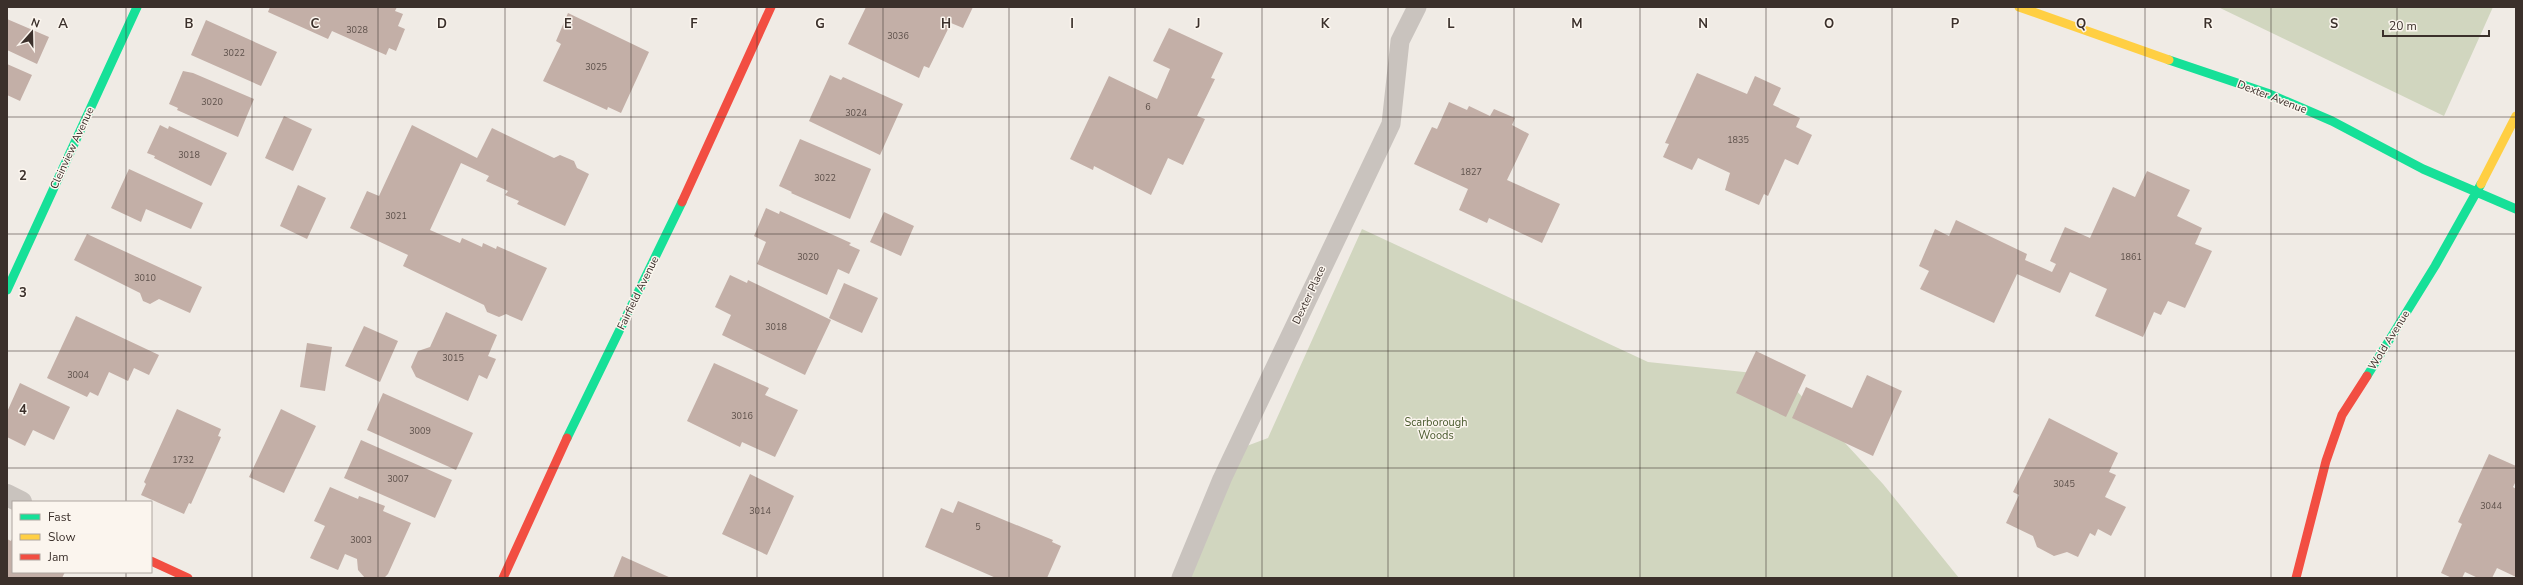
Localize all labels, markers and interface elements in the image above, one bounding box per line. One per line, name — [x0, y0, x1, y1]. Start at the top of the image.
north arrow — [12, 12, 52, 52]
scale bar — [2383, 12, 2489, 38]
text: N — [29, 15, 42, 32]
text: A — [58, 15, 68, 33]
text: B — [185, 15, 194, 33]
text: C — [311, 15, 320, 33]
text: D — [437, 15, 447, 33]
text: E — [564, 15, 572, 33]
text: F — [690, 15, 698, 33]
text: G — [815, 15, 825, 33]
text: H — [941, 15, 951, 33]
text: I — [1070, 15, 1074, 33]
text: J — [1195, 15, 1200, 33]
text: K — [1321, 15, 1330, 33]
text: L — [1447, 15, 1455, 33]
text: M — [1571, 15, 1583, 33]
text: N — [1698, 15, 1708, 33]
text: O — [1824, 15, 1834, 33]
text: P — [1951, 15, 1960, 33]
text: Q — [2076, 15, 2086, 33]
text: R — [2204, 15, 2213, 33]
text: S — [2330, 15, 2338, 33]
text: 20 m — [2389, 18, 2417, 34]
house number: 3028 — [346, 24, 368, 36]
house number: 3036 — [887, 30, 909, 42]
house number: 3022 — [223, 47, 245, 59]
house number: 3025 — [585, 61, 607, 73]
street label: Dexter Avenue — [2235, 77, 2309, 117]
house number: 3020 — [201, 96, 223, 108]
house number: 6 — [1145, 101, 1151, 113]
street label: Cleinview Avenue — [46, 104, 98, 191]
house number: 3024 — [845, 107, 867, 119]
house number: 1835 — [1727, 134, 1749, 146]
house number: 3018 — [178, 149, 200, 161]
house number: 1827 — [1460, 166, 1482, 178]
text: 2 — [19, 167, 27, 185]
house number: 3022 — [814, 172, 836, 184]
house number: 3021 — [385, 210, 407, 222]
house number: 3020 — [797, 251, 819, 263]
house number: 1861 — [2120, 251, 2142, 263]
street label: Fairfield Avenue — [614, 253, 662, 332]
street label: Dexter Place — [1289, 263, 1329, 327]
house number: 3010 — [134, 272, 156, 284]
text: 3 — [19, 284, 27, 302]
street label: Wold Avenue — [2365, 307, 2413, 373]
house number: 3018 — [765, 321, 787, 333]
house number: 3015 — [442, 352, 464, 364]
house number: 3004 — [67, 369, 89, 381]
text: 4 — [19, 401, 27, 419]
house number: 3016 — [731, 410, 753, 422]
park label: Scarborough Woods — [1405, 415, 1467, 443]
house number: 3009 — [409, 425, 431, 437]
house number: 1732 — [172, 454, 194, 466]
house number: 3007 — [387, 473, 409, 485]
house number: 3045 — [2053, 478, 2075, 490]
house number: 3044 — [2480, 500, 2502, 512]
legend — [12, 501, 152, 573]
house number: 3014 — [749, 505, 771, 517]
text: Fast — [48, 509, 71, 525]
house number: 5 — [975, 521, 981, 533]
text: Slow — [48, 529, 76, 545]
house number: 3003 — [350, 534, 372, 546]
text: Jam — [47, 549, 69, 565]

